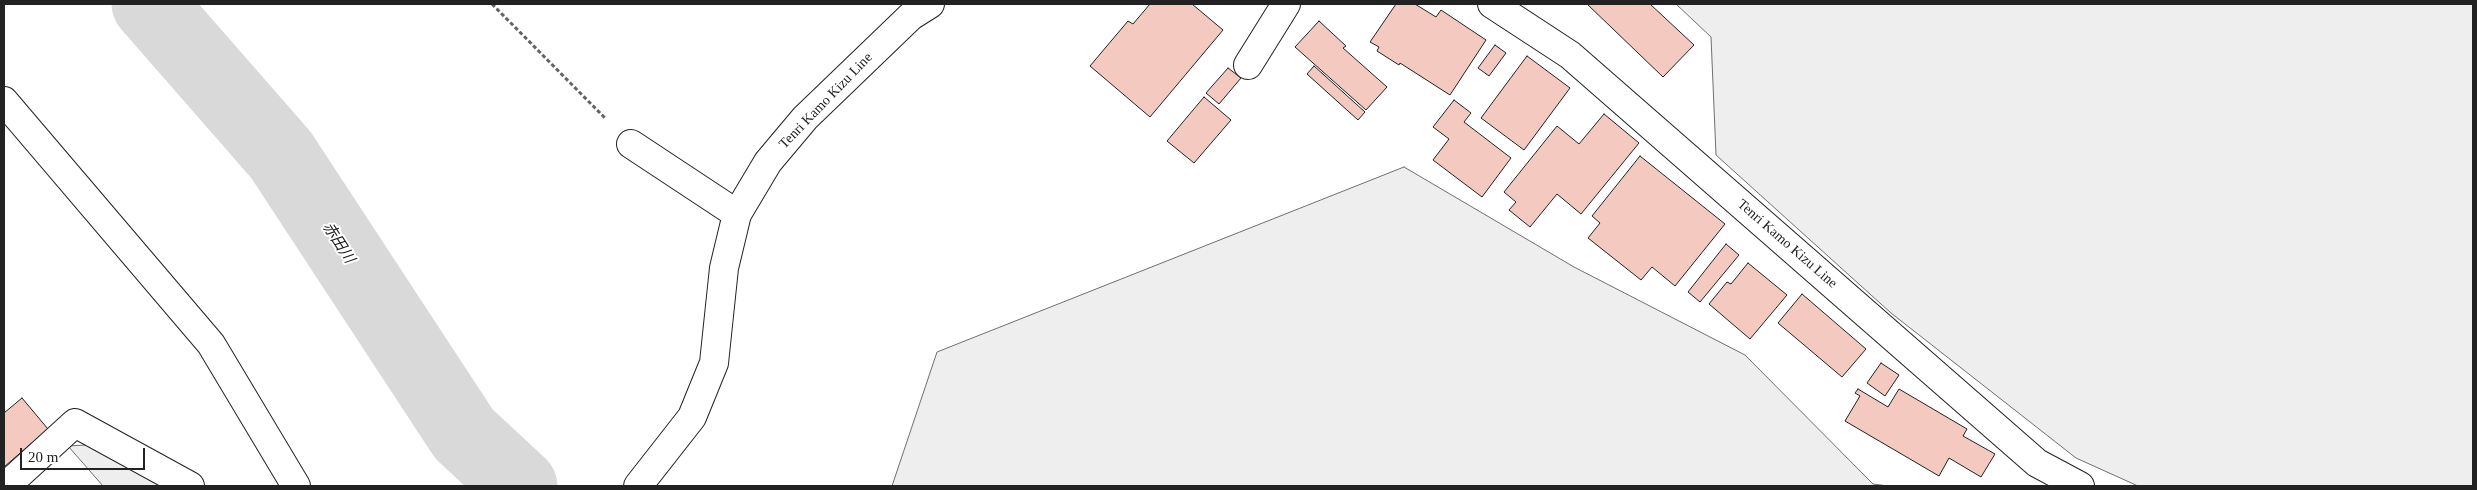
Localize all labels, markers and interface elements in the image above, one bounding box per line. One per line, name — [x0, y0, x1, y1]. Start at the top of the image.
street label: Tenri Kamo Kizu Line — [776, 50, 876, 152]
street label: Tenri Kamo Kizu Line — [1734, 196, 1840, 292]
water label: 赤田川 — [318, 219, 358, 267]
scale bar — [22, 438, 148, 470]
text: 20 m — [28, 449, 58, 465]

